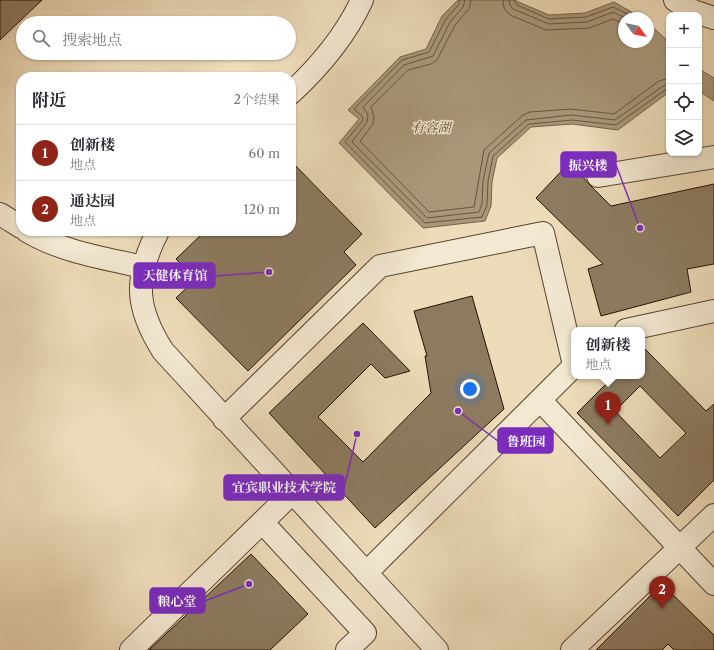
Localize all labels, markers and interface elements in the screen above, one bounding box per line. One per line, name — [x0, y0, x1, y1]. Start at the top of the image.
north arrow — [618, 12, 654, 48]
map controls — [666, 12, 702, 156]
button: + — [666, 12, 702, 48]
search box — [16, 16, 296, 60]
icon: search — [30, 27, 52, 49]
text: 搜索地点 — [62, 30, 122, 49]
button: − — [666, 48, 702, 84]
button: locate — [666, 84, 702, 120]
text: 附近 — [32, 90, 66, 110]
text: 2个结果 — [234, 91, 280, 107]
water label: 有容湖 — [411, 119, 452, 135]
button: layers — [666, 120, 702, 156]
text: 创新楼 — [70, 135, 115, 154]
text: 1 — [42, 145, 48, 161]
text: 60 m — [249, 145, 280, 161]
callout: 振兴楼 — [561, 152, 616, 177]
text: 地点 — [70, 156, 96, 172]
text: 振兴楼 — [568, 157, 608, 173]
text: 通达园 — [70, 191, 115, 210]
text: 2 — [41, 201, 49, 217]
text: 120 m — [243, 201, 280, 217]
text: 地点 — [70, 212, 96, 228]
callout: 天健体育馆 — [134, 263, 215, 288]
text: 天健体育馆 — [142, 267, 208, 283]
popup — [571, 327, 645, 379]
text: 创新楼 — [585, 335, 631, 354]
text: 地点 — [585, 356, 612, 372]
your location — [460, 379, 480, 399]
pin: 1 — [595, 392, 621, 425]
callout: 鲁班园 — [498, 428, 553, 453]
text: 鲁班园 — [506, 433, 546, 449]
callout: 宜宾职业技术学院 — [224, 475, 344, 500]
text: 宜宾职业技术学院 — [232, 479, 336, 495]
pin: 2 — [649, 576, 675, 609]
callout: 粮心堂 — [150, 588, 205, 613]
text: 粮心堂 — [157, 593, 197, 609]

